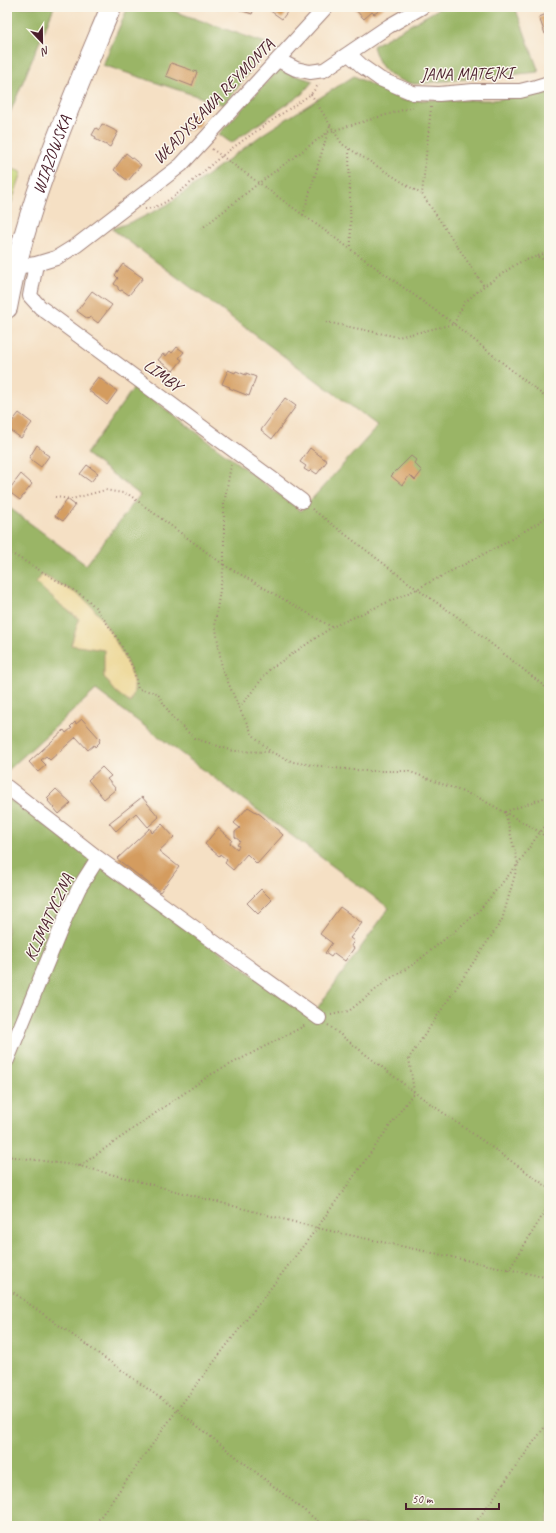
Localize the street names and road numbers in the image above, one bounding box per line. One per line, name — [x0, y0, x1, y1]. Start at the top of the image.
street label: WŁADYSŁAWA REYMONTA — [148, 34, 279, 168]
street label: JANA MATEJKI — [420, 62, 518, 85]
street label: WIĄZOWSKA — [28, 112, 76, 197]
street label: LIMBY — [140, 355, 189, 398]
street label: KLIMATYCZNA — [19, 870, 78, 964]

